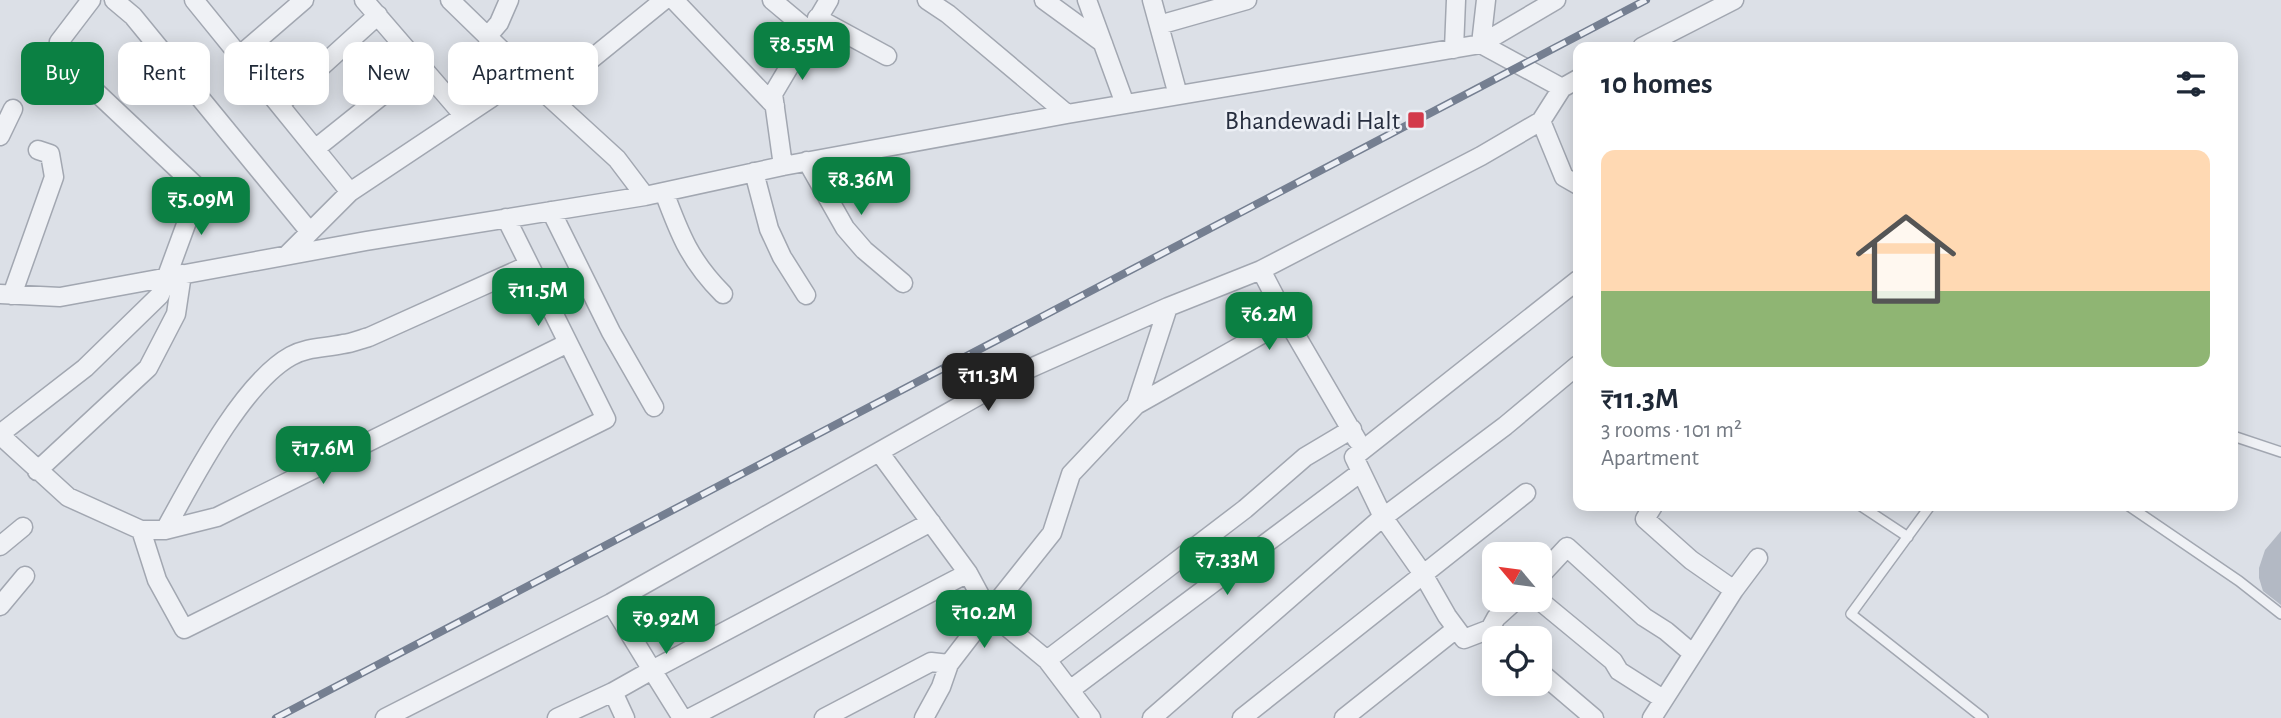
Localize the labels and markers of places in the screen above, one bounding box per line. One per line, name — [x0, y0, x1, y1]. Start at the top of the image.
pin: ₹8.55M — [745, 22, 859, 82]
place label: Bhandewadi Halt — [1225, 108, 1400, 134]
marker: Bhandewadi Halt — [1406, 110, 1426, 130]
pin: ₹8.36M — [804, 158, 918, 217]
pin: ₹5.09M — [144, 177, 258, 237]
pin: ₹11.5M — [481, 268, 595, 328]
pin: ₹6.2M — [1220, 292, 1318, 352]
pin: ₹11.3M — [931, 354, 1045, 413]
pin: ₹17.6M — [266, 426, 380, 486]
pin: ₹7.33M — [1170, 538, 1284, 597]
pin: ₹10.2M — [927, 590, 1041, 650]
pin: ₹9.92M — [609, 596, 723, 656]

